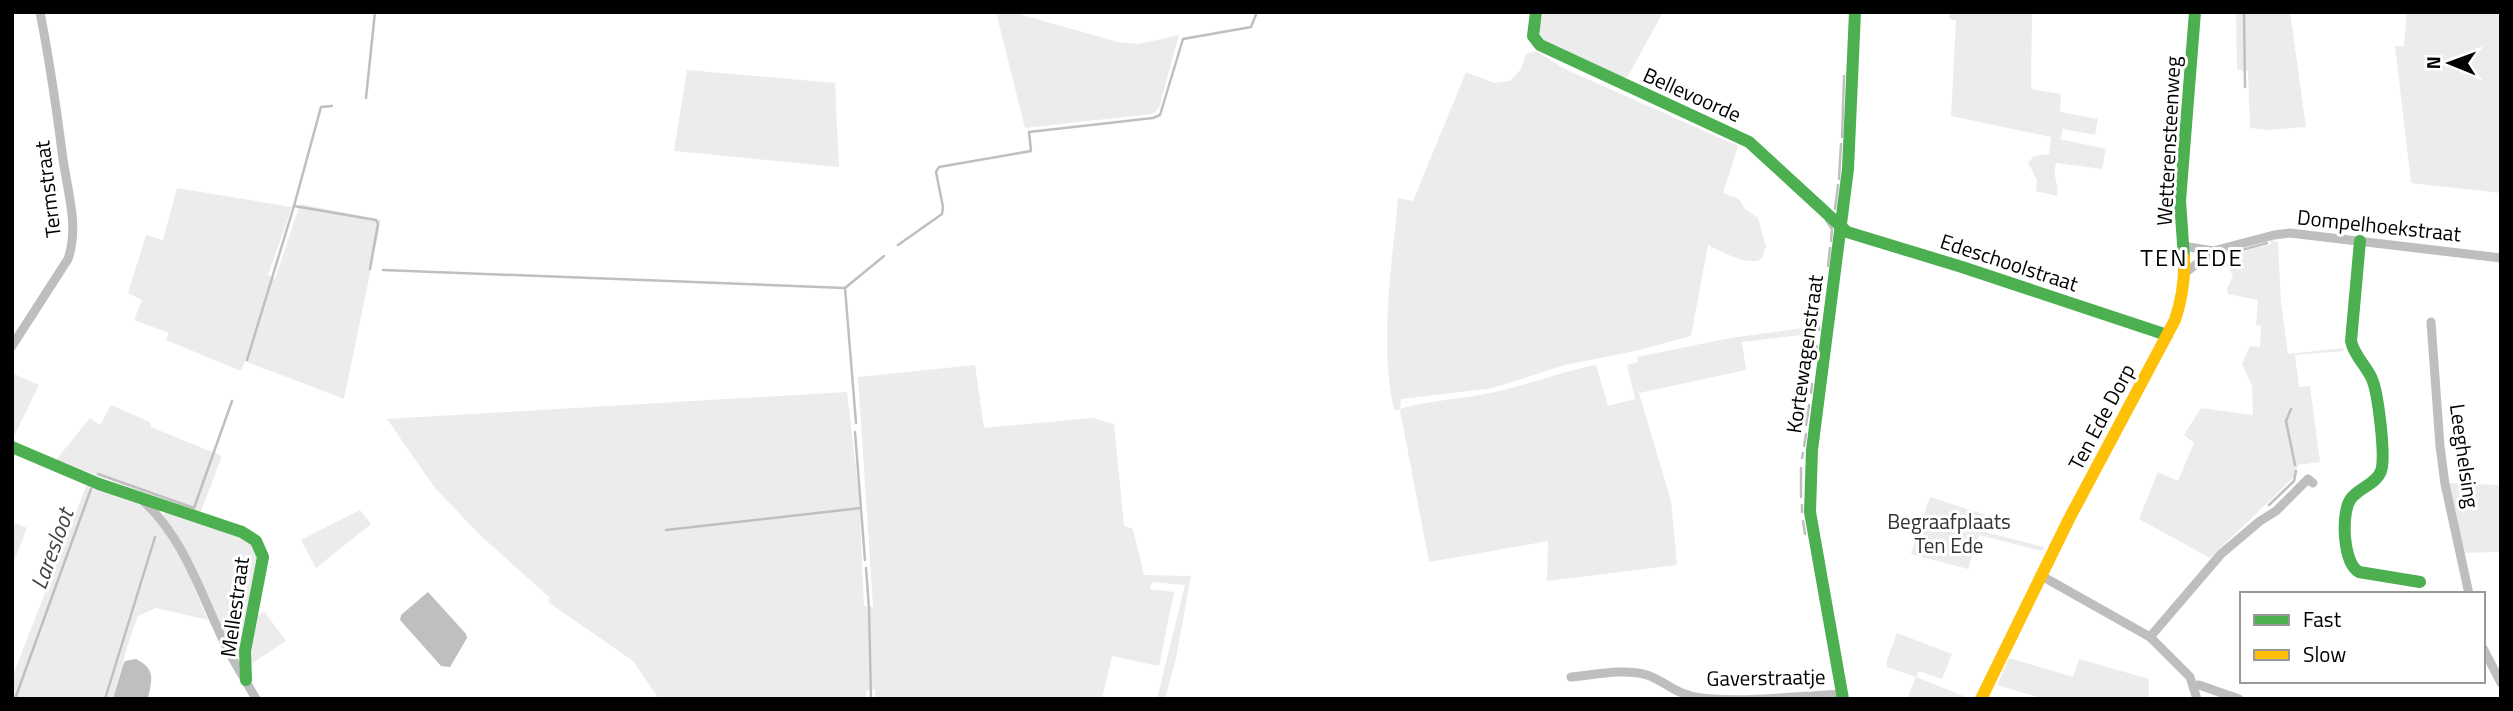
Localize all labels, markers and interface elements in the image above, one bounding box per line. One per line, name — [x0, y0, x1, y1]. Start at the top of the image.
north arrow — [2415, 28, 2485, 98]
street label: Wetterensteenweg — [2148, 55, 2188, 227]
text: N — [2418, 56, 2447, 70]
street label: Bellevoorde — [1638, 58, 1747, 130]
street label: Termstraat — [25, 138, 69, 239]
street label: Dompelhoekstraat — [2296, 200, 2463, 250]
street label: Edeschoolstraat — [1936, 225, 2083, 300]
district label: TEN EDE — [2140, 239, 2244, 275]
street label: Kortewagenstraat — [1777, 272, 1831, 435]
street label: Ten Ede Dorp — [2060, 358, 2143, 475]
street label: Leeghelsing — [2442, 402, 2488, 510]
water label: Laresloot — [21, 501, 83, 594]
park label: Begraafplaats Ten Ede — [1887, 505, 2011, 561]
street label: Mellestraat — [211, 554, 257, 659]
legend — [2240, 592, 2485, 683]
text: Fast — [2303, 603, 2342, 635]
text: Slow — [2303, 638, 2346, 670]
street label: Gaverstraatje — [1706, 660, 1826, 694]

